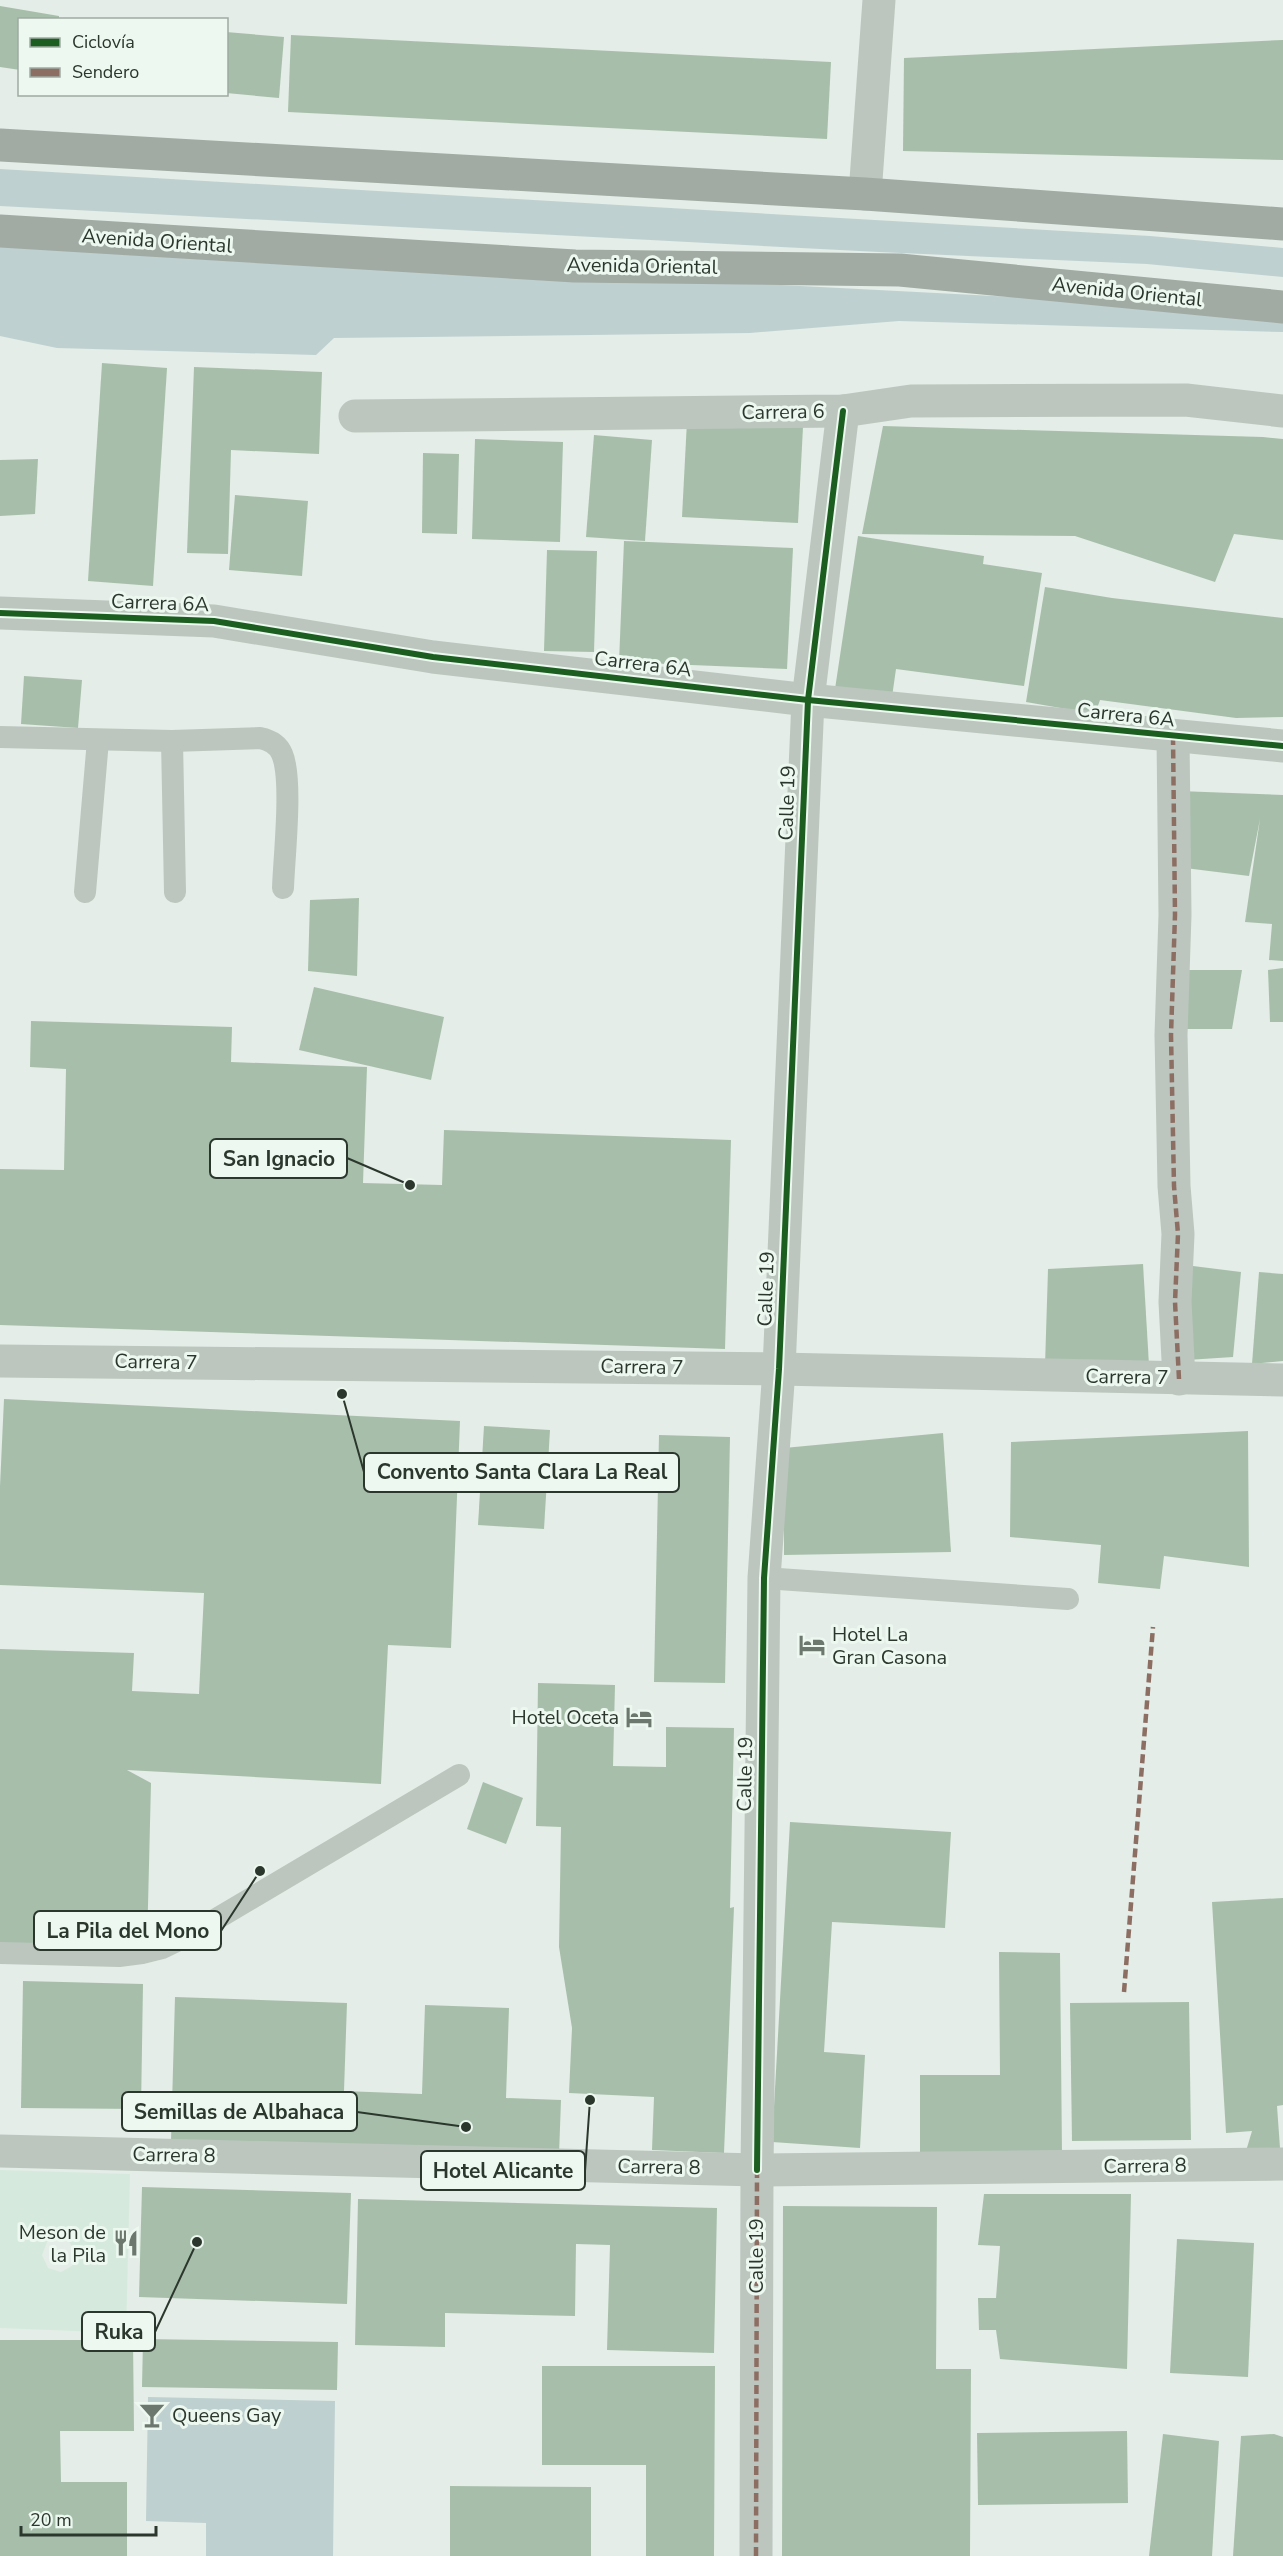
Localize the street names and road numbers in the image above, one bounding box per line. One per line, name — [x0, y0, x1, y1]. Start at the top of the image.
street label: Avenida Oriental — [81, 222, 233, 260]
street label: Avenida Oriental — [566, 251, 718, 281]
street label: Avenida Oriental — [1051, 271, 1204, 313]
street label: Carrera 6 — [741, 398, 825, 426]
street label: Carrera 6A — [111, 588, 210, 618]
street label: Carrera 6A — [593, 645, 694, 683]
street label: Carrera 6A — [1076, 696, 1177, 734]
street label: Calle 19 — [772, 765, 802, 841]
street label: Calle 19 — [751, 1251, 781, 1327]
street label: Carrera 7 — [114, 1348, 198, 1376]
street label: Carrera 7 — [600, 1353, 684, 1381]
street label: Carrera 7 — [1085, 1363, 1169, 1391]
street label: Calle 19 — [731, 1736, 759, 1812]
street label: Carrera 8 — [132, 2141, 216, 2169]
street label: Carrera 8 — [1103, 2152, 1187, 2180]
street label: Carrera 8 — [617, 2153, 701, 2181]
street label: Calle 19 — [743, 2218, 770, 2294]

